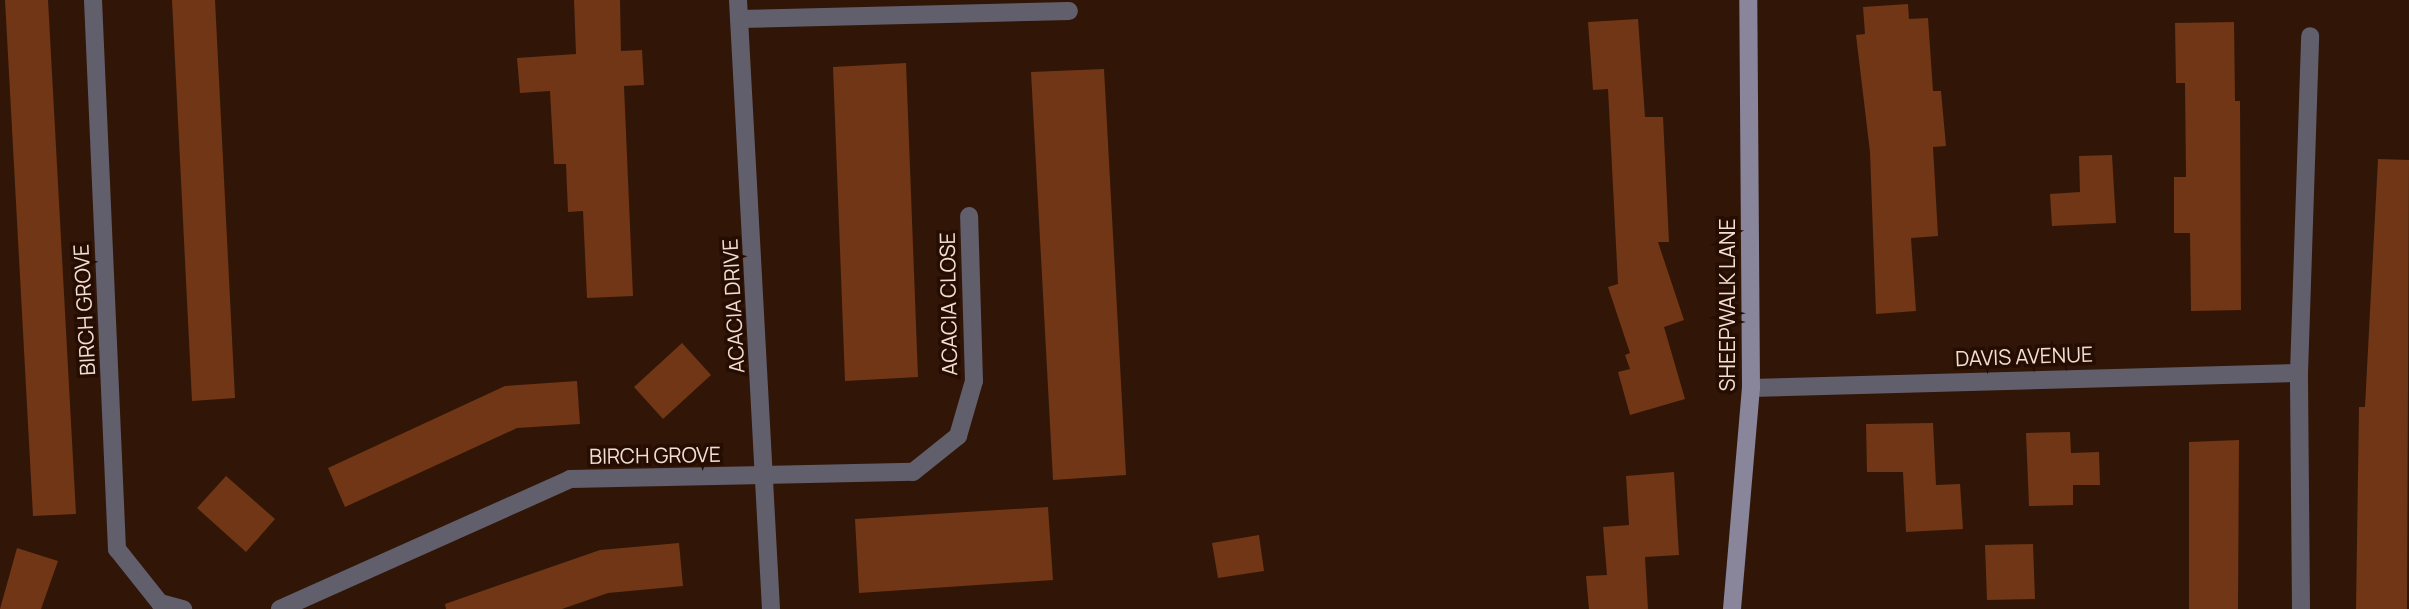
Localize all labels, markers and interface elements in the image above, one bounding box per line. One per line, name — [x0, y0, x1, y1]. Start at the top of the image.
street label: SHEEPWALK LANE — [1714, 218, 1740, 392]
street label: ACACIA CLOSE — [934, 232, 962, 376]
street label: ACACIA DRIVE — [717, 238, 749, 374]
street label: BIRCH GROVE — [68, 244, 100, 376]
street label: DAVIS AVENUE — [1955, 341, 2093, 371]
street label: BIRCH GROVE — [589, 441, 721, 469]

